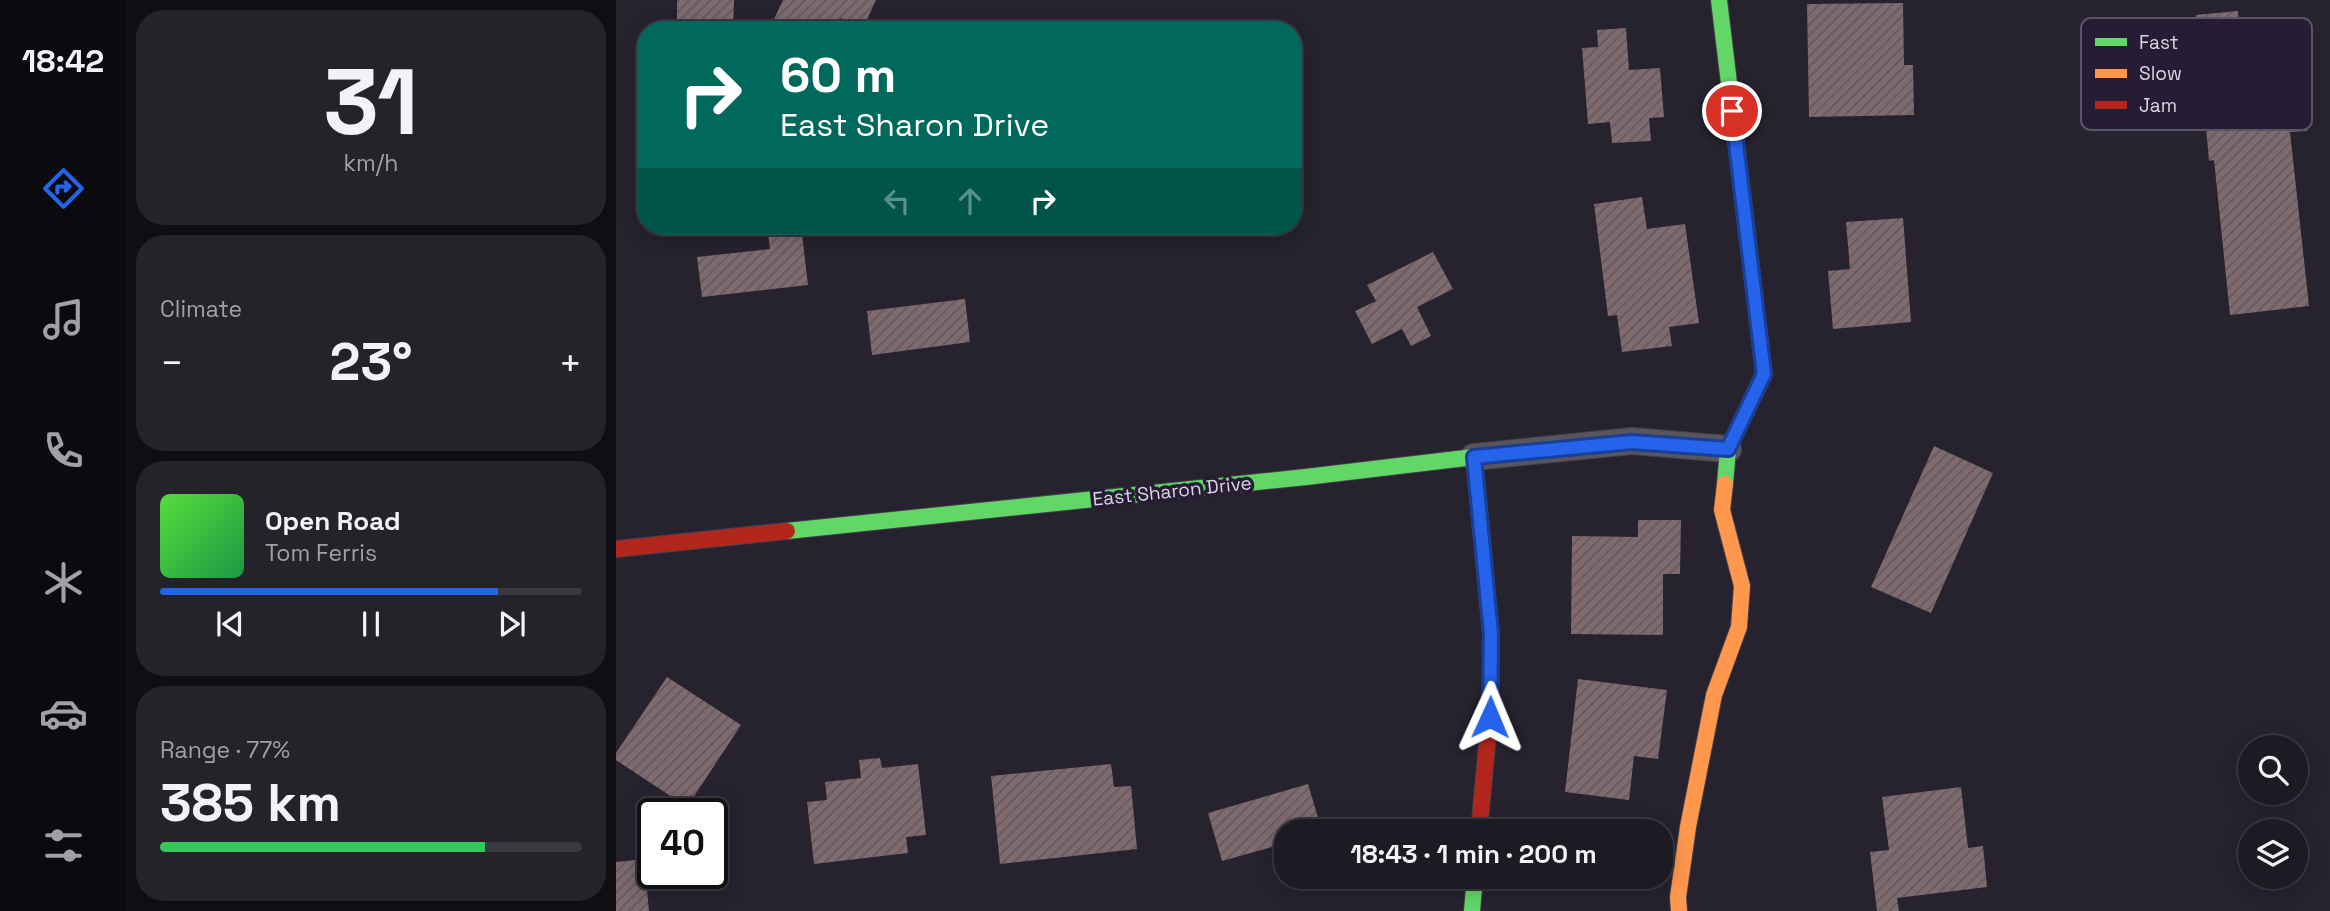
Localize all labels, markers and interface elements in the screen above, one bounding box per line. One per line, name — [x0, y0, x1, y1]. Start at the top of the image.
legend — [2081, 18, 2312, 130]
text: Fast — [2139, 30, 2179, 55]
text: 18:42 — [22, 41, 104, 81]
text: 31 — [324, 44, 418, 161]
text: 60 m — [780, 44, 896, 106]
icon: right — [665, 49, 756, 140]
text: Slow — [2139, 61, 2182, 86]
pin — [1702, 81, 1762, 141]
icon: arrive — [1713, 92, 1751, 130]
text: Jam — [2139, 93, 2177, 118]
text: East Sharon Drive — [780, 105, 1049, 145]
text: km/h — [344, 148, 398, 178]
icon: directions — [39, 164, 88, 213]
icon: left — [878, 182, 916, 220]
icon: ahead — [951, 182, 989, 220]
icon: right — [1024, 182, 1062, 220]
text: Climate — [160, 294, 242, 324]
icon: music — [39, 295, 88, 344]
text: 23° — [330, 329, 413, 395]
text: − — [160, 339, 184, 387]
text: + — [558, 339, 582, 387]
icon: phone — [39, 426, 88, 475]
street label: East Sharon Drive — [1091, 470, 1253, 512]
text: Open Road — [265, 504, 401, 538]
text: Tom Ferris — [265, 538, 377, 568]
icon: climate — [39, 558, 88, 607]
icon: previous — [211, 605, 249, 643]
icon: pause — [352, 605, 390, 643]
icon: next — [493, 605, 531, 643]
position arrow — [1453, 680, 1527, 754]
icon: car — [39, 689, 88, 738]
text: Range · 77% — [160, 735, 290, 765]
map controls — [2238, 735, 2308, 889]
button: search — [2238, 735, 2308, 805]
text: 385 km — [160, 770, 341, 836]
speed limit sign: 40 — [637, 798, 728, 889]
button: layers — [2238, 819, 2308, 889]
icon: filters — [39, 821, 88, 870]
text: 18:43 · 1 min · 200 m — [1350, 837, 1597, 871]

